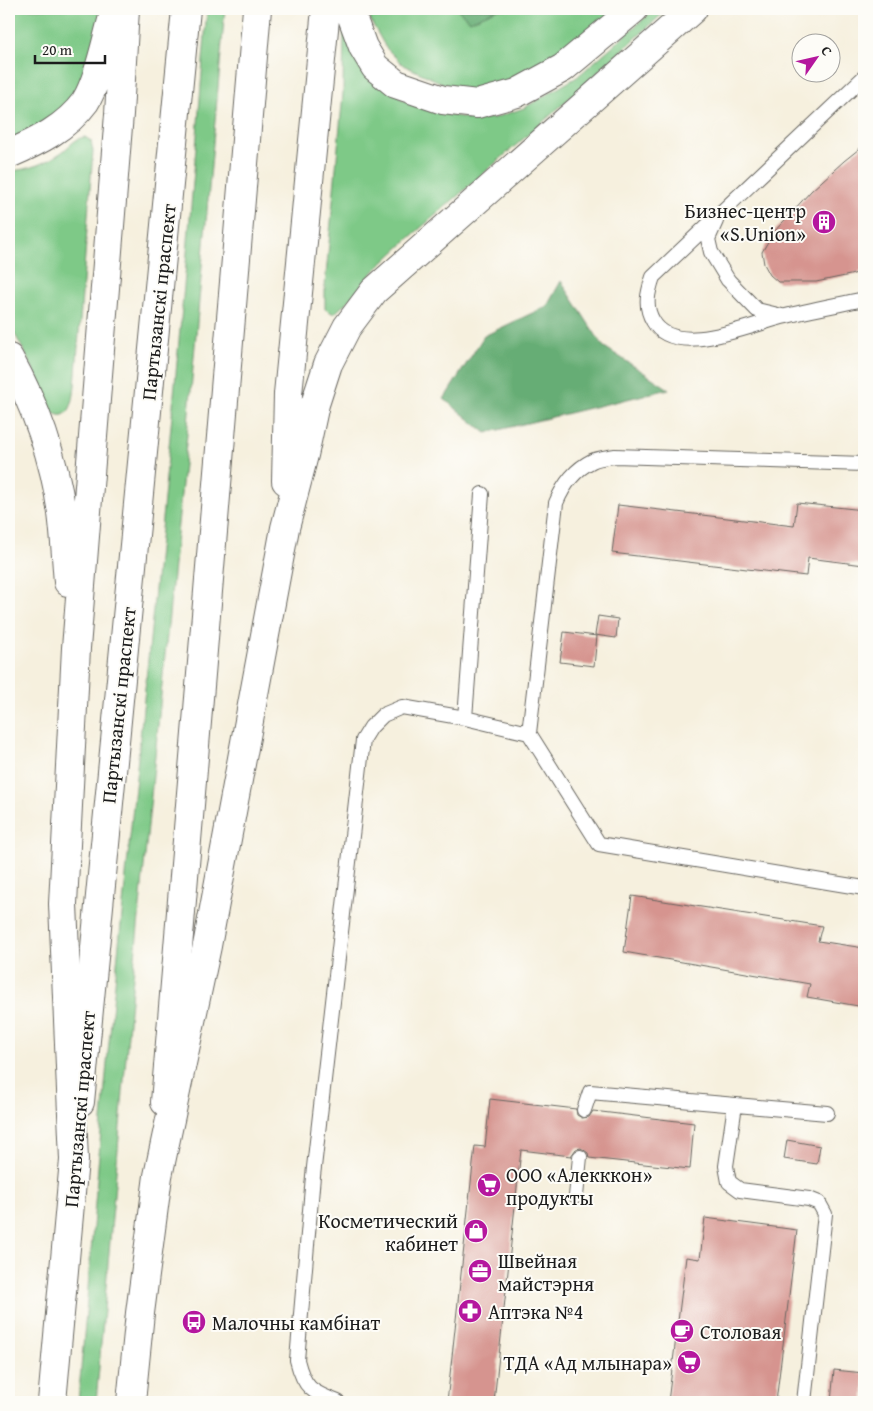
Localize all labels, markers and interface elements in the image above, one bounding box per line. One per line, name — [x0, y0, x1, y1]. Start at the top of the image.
scale bar — [35, 32, 105, 64]
north arrow — [790, 32, 840, 82]
text: 20 m — [42, 39, 73, 60]
text: С — [816, 42, 837, 60]
place label: Бизнес-центр «S.Union» — [685, 196, 806, 248]
street label: Партызанскі праспект — [133, 202, 183, 402]
building icon: Бизнес-центр «S.Union» — [811, 209, 837, 235]
street label: Партызанскі праспект — [93, 605, 143, 805]
street label: Партызанскі праспект — [56, 1009, 102, 1209]
place label: ООО «Алекккон» продукты — [506, 1160, 652, 1212]
supermarket icon: ООО «Алекккон» продукты — [476, 1172, 502, 1198]
place label: Косметический кабинет — [318, 1206, 458, 1258]
shop icon: Косметический кабинет — [463, 1218, 489, 1244]
place label: Швейная майстэрня — [498, 1246, 594, 1298]
office icon: Швейная майстэрня — [467, 1258, 493, 1284]
place label: Аптэка №4 — [488, 1297, 583, 1326]
pharmacy icon: Аптэка №4 — [457, 1298, 483, 1324]
place label: Малочны камбінат — [212, 1308, 380, 1337]
bus stop icon: Малочны камбінат — [181, 1309, 207, 1335]
place label: Столовая — [700, 1317, 781, 1346]
cafe icon: Столовая — [669, 1318, 695, 1344]
place label: ТДА «Ад млынара» — [504, 1348, 672, 1377]
supermarket icon: ТДА «Ад млынара» — [676, 1349, 702, 1375]

